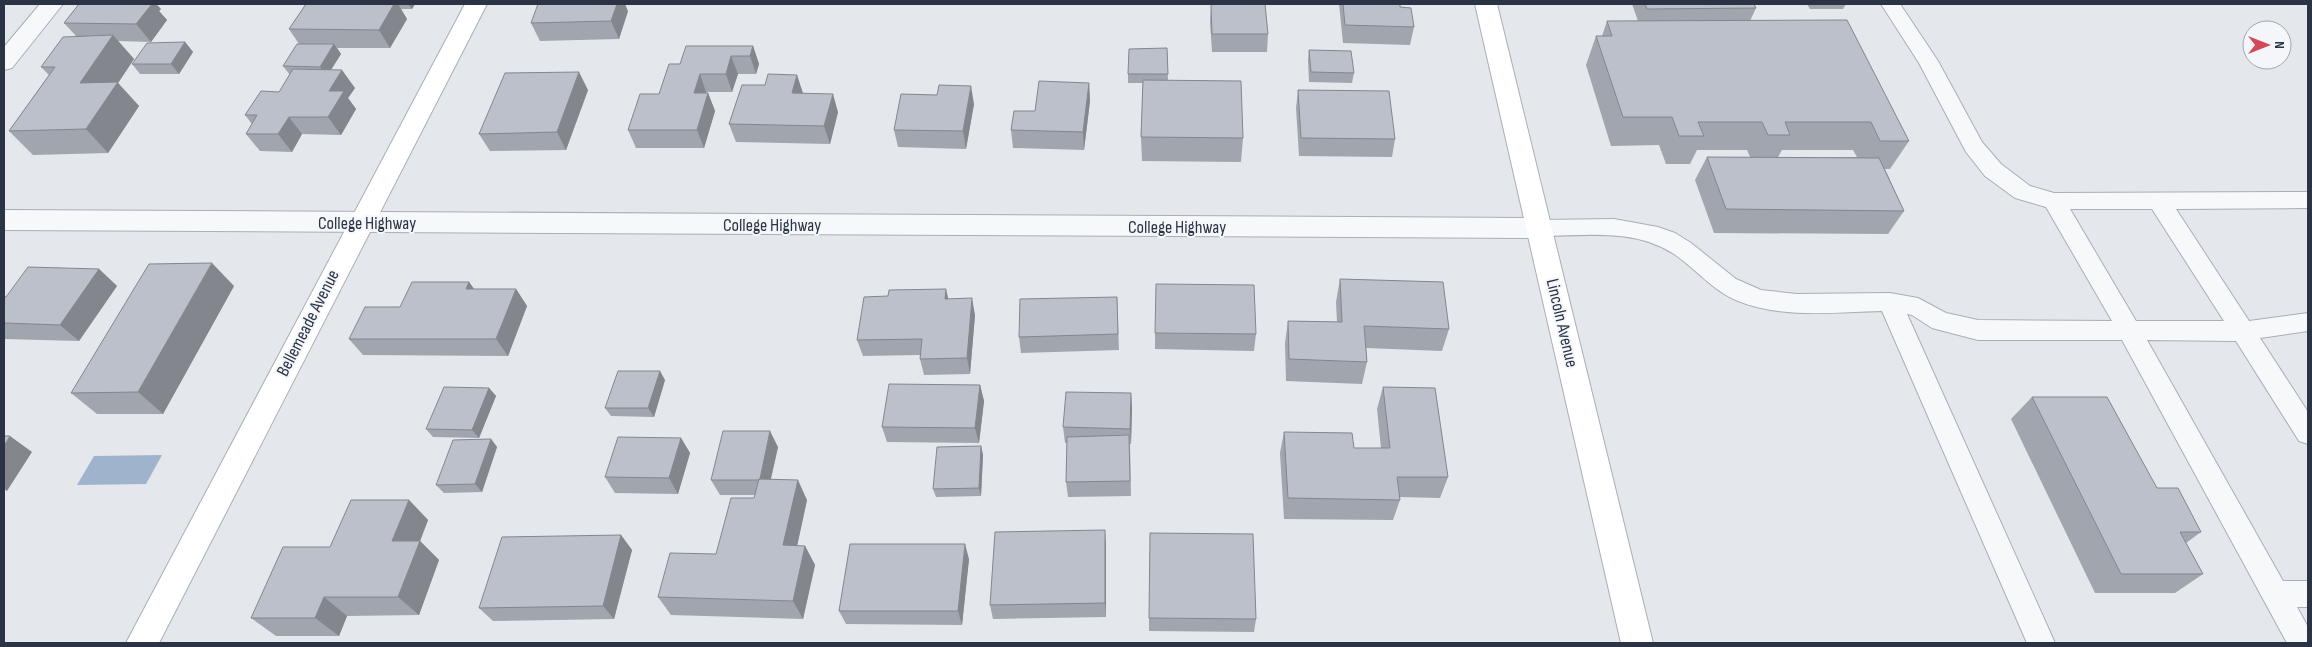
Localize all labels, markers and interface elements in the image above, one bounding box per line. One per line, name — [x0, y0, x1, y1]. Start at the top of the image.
north arrow — [2242, 20, 2292, 70]
text: N — [2271, 41, 2288, 49]
street label: College Highway — [318, 213, 416, 234]
street label: College Highway — [723, 215, 821, 236]
street label: College Highway — [1128, 217, 1226, 238]
street label: Bellemeade Avenue — [272, 266, 344, 380]
street label: Lincoln Avenue — [1542, 277, 1582, 369]

